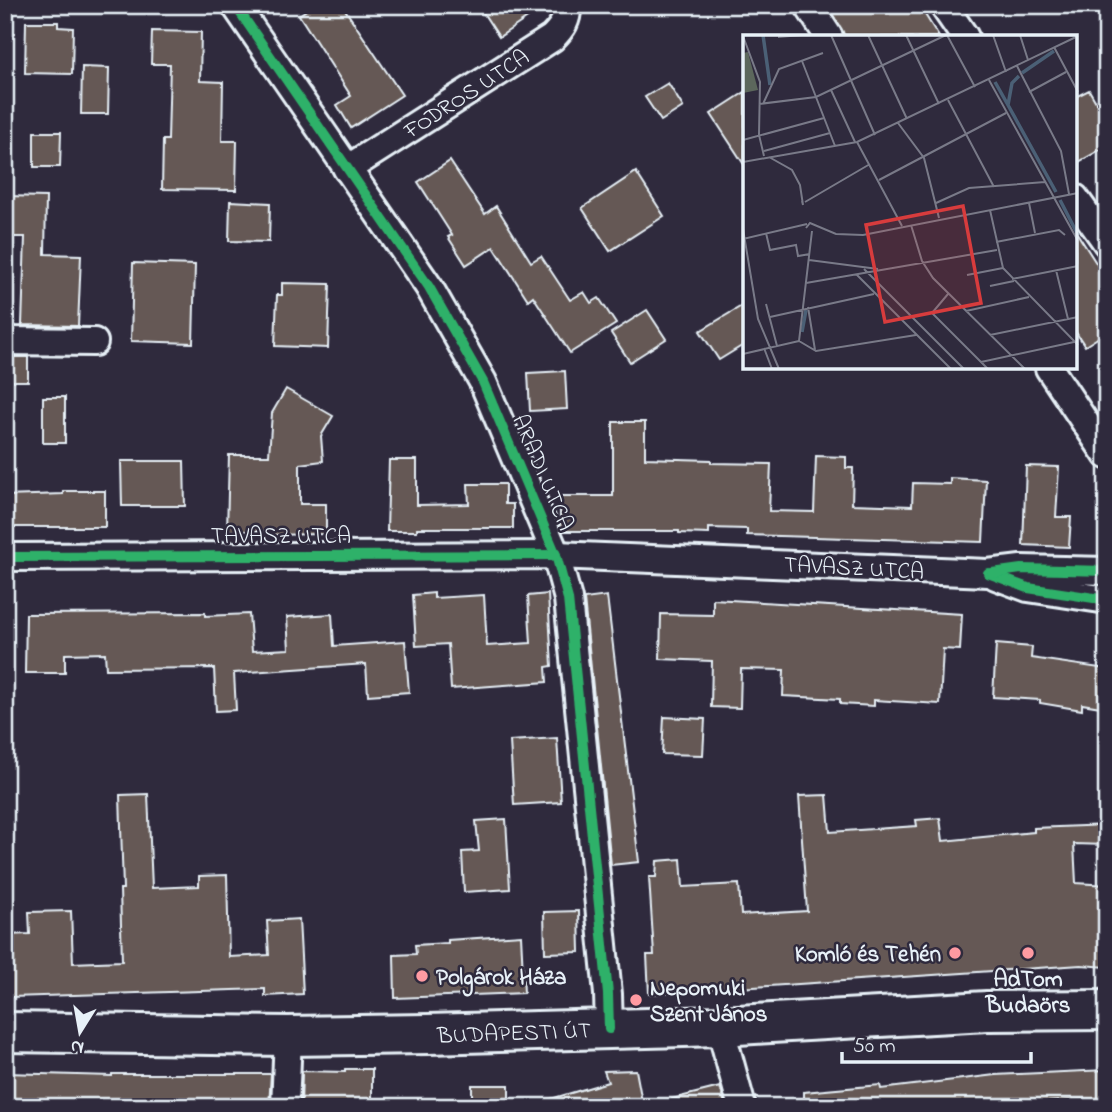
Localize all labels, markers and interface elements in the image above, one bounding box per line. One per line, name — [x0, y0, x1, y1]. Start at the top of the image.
inset map — [743, 35, 1077, 369]
street label: FODROS UTCA — [397, 42, 537, 149]
street label: ARADI UTCA — [502, 410, 581, 536]
street label: TAVASZ UTCA — [211, 521, 351, 554]
street label: TAVASZ UTCA — [783, 549, 925, 590]
place label: Komló és Tehén — [795, 939, 941, 972]
marker: Komló és Tehén — [947, 945, 963, 961]
marker: AdTom Budaörs — [1020, 945, 1036, 961]
place label: Polgárok Háza — [436, 962, 566, 997]
place label: AdTom Budaörs — [985, 964, 1071, 1023]
marker: Polgárok Háza — [414, 968, 430, 984]
place label: Nepomuki Szent János — [650, 973, 768, 1032]
marker: Nepomuki Szent János — [628, 992, 644, 1008]
north arrow — [46, 996, 116, 1066]
street label: BUDAPESTI ÚT — [436, 1015, 591, 1054]
scale bar — [842, 1021, 1032, 1065]
text: N — [68, 1032, 86, 1061]
text: 50 m — [853, 1032, 896, 1062]

